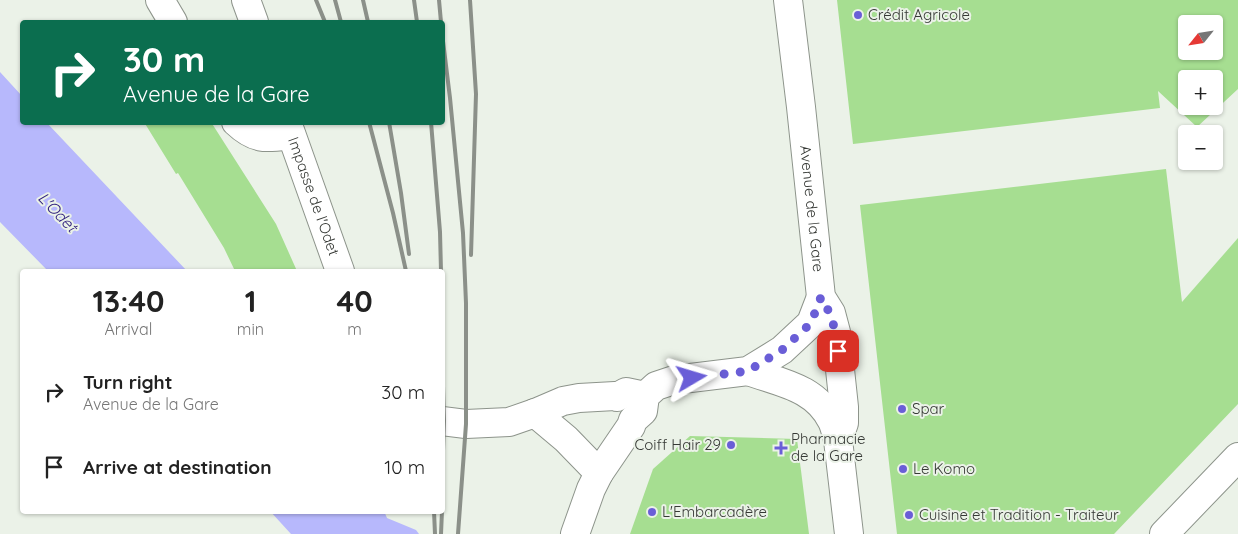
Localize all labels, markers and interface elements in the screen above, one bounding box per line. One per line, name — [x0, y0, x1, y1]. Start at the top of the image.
place label: Crédit Agricole — [868, 5, 970, 24]
marker: Crédit Agricole — [852, 9, 864, 21]
north arrow — [1178, 15, 1222, 60]
map controls — [1178, 15, 1223, 170]
text: 30 m — [123, 37, 205, 81]
icon: right — [40, 40, 105, 105]
button: + — [1178, 70, 1223, 115]
text: Avenue de la Gare — [123, 80, 310, 108]
button: − — [1178, 125, 1223, 170]
street label: Impasse de l'Odet — [284, 134, 344, 258]
street label: Avenue de la Gare — [796, 144, 828, 273]
water label: L'Odet — [34, 188, 83, 237]
text: 13:40 — [92, 282, 164, 320]
text: 1 — [245, 282, 256, 320]
text: 40 — [337, 282, 373, 320]
text: Arrival — [104, 319, 152, 339]
text: min — [237, 319, 264, 339]
text: m — [347, 319, 362, 339]
pin — [817, 330, 859, 372]
icon: arrive — [824, 337, 852, 365]
position arrow — [665, 351, 717, 403]
text: Turn right — [83, 370, 172, 394]
icon: right — [40, 378, 68, 406]
text: 30 m — [381, 380, 425, 404]
text: Avenue de la Gare — [83, 394, 219, 414]
place label: Spar — [912, 399, 945, 418]
marker: Spar — [896, 403, 908, 415]
place label: Pharmacie de la Gare — [791, 429, 866, 465]
place label: Coiff Hair 29 — [634, 435, 721, 454]
marker: Coiff Hair 29 — [725, 439, 737, 451]
marker: Pharmacie de la Gare — [775, 442, 787, 454]
icon: arrive — [40, 453, 68, 481]
text: Arrive at destination — [83, 455, 272, 479]
text: 10 m — [384, 455, 425, 479]
place label: Le Komo — [913, 459, 975, 478]
marker: Le Komo — [897, 463, 909, 475]
place label: L'Embarcadère — [662, 502, 767, 521]
place label: Cuisine et Tradition - Traiteur — [919, 505, 1119, 524]
marker: L'Embarcadère — [646, 506, 658, 518]
marker: Cuisine et Tradition - Traiteur — [903, 509, 915, 521]

